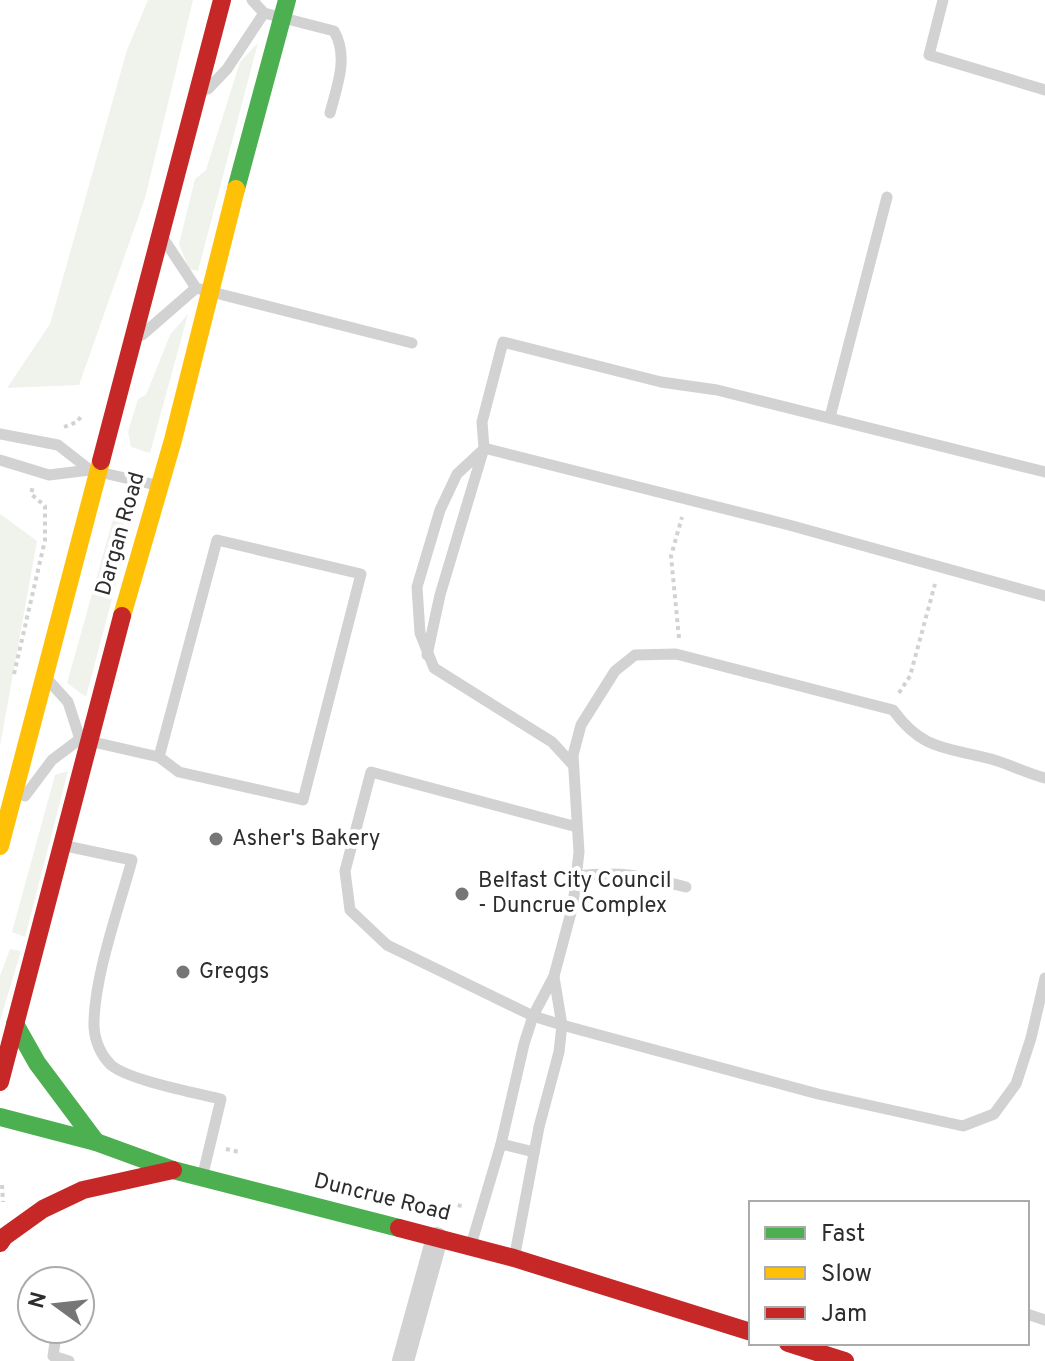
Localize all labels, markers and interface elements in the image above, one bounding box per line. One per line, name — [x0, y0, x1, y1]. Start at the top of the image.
street label: Dargan Road — [90, 469, 152, 599]
place label: Asher's Bakery — [232, 826, 380, 853]
marker: Asher's Bakery — [207, 830, 225, 848]
place label: Belfast City Council - Duncrue Complex — [478, 868, 671, 920]
marker: Belfast City Council - Duncrue Complex — [453, 885, 471, 903]
place label: Greggs — [199, 959, 269, 986]
marker: Greggs — [174, 963, 192, 981]
street label: Duncrue Road — [311, 1168, 453, 1228]
legend — [749, 1201, 1029, 1345]
text: Fast — [821, 1220, 865, 1250]
text: Slow — [821, 1260, 872, 1290]
north arrow — [16, 1265, 96, 1345]
text: N — [24, 1289, 54, 1312]
text: Jam — [821, 1300, 867, 1330]

